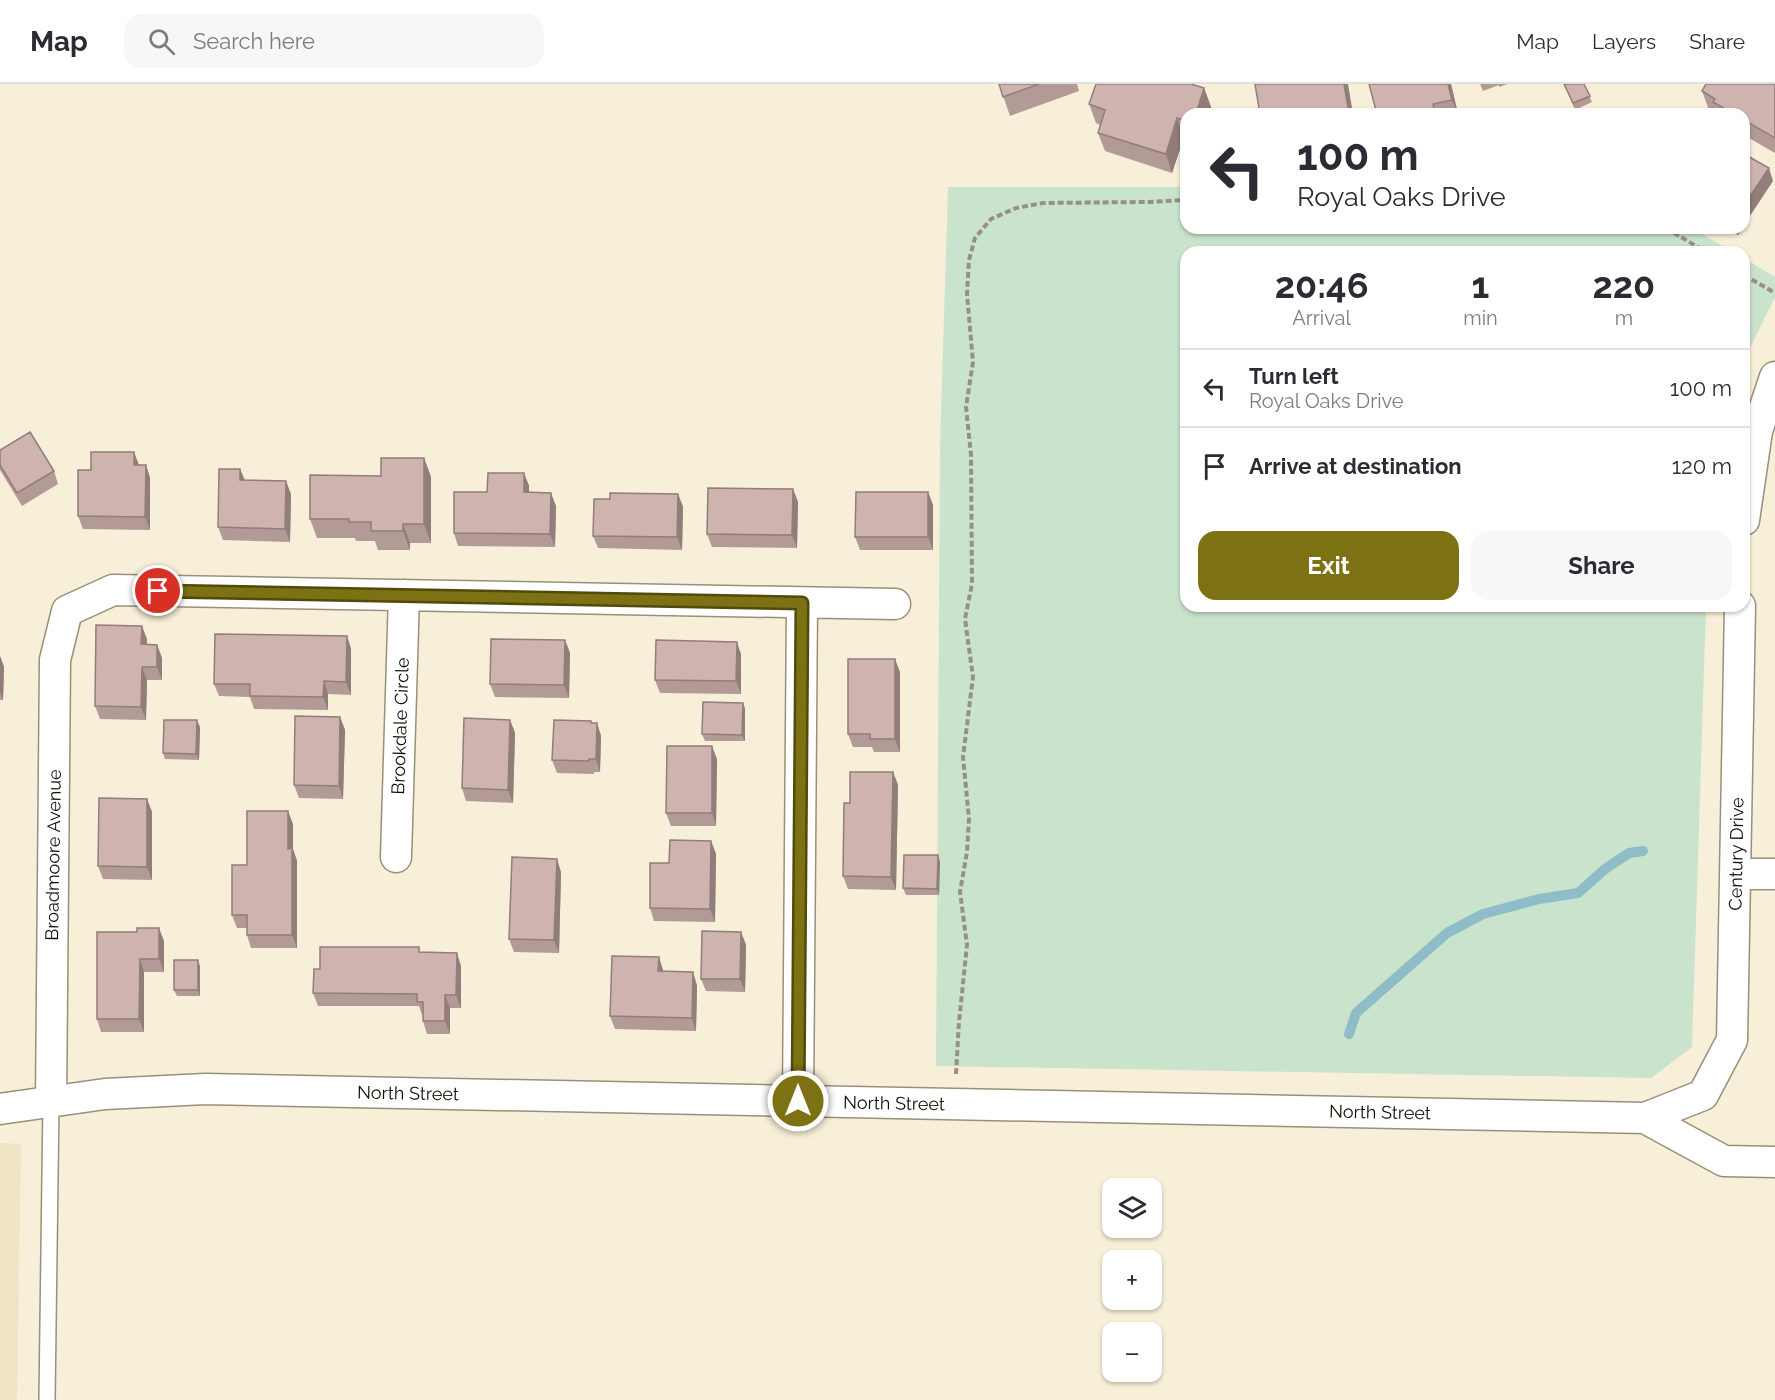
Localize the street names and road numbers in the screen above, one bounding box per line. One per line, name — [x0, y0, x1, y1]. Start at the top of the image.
street label: Brookdale Circle — [387, 657, 413, 795]
street label: Broadmoore Avenue — [41, 769, 65, 941]
street label: Century Drive — [1725, 797, 1747, 911]
street label: North Street — [357, 1082, 459, 1104]
street label: North Street — [843, 1092, 945, 1114]
street label: North Street — [1329, 1101, 1431, 1123]

